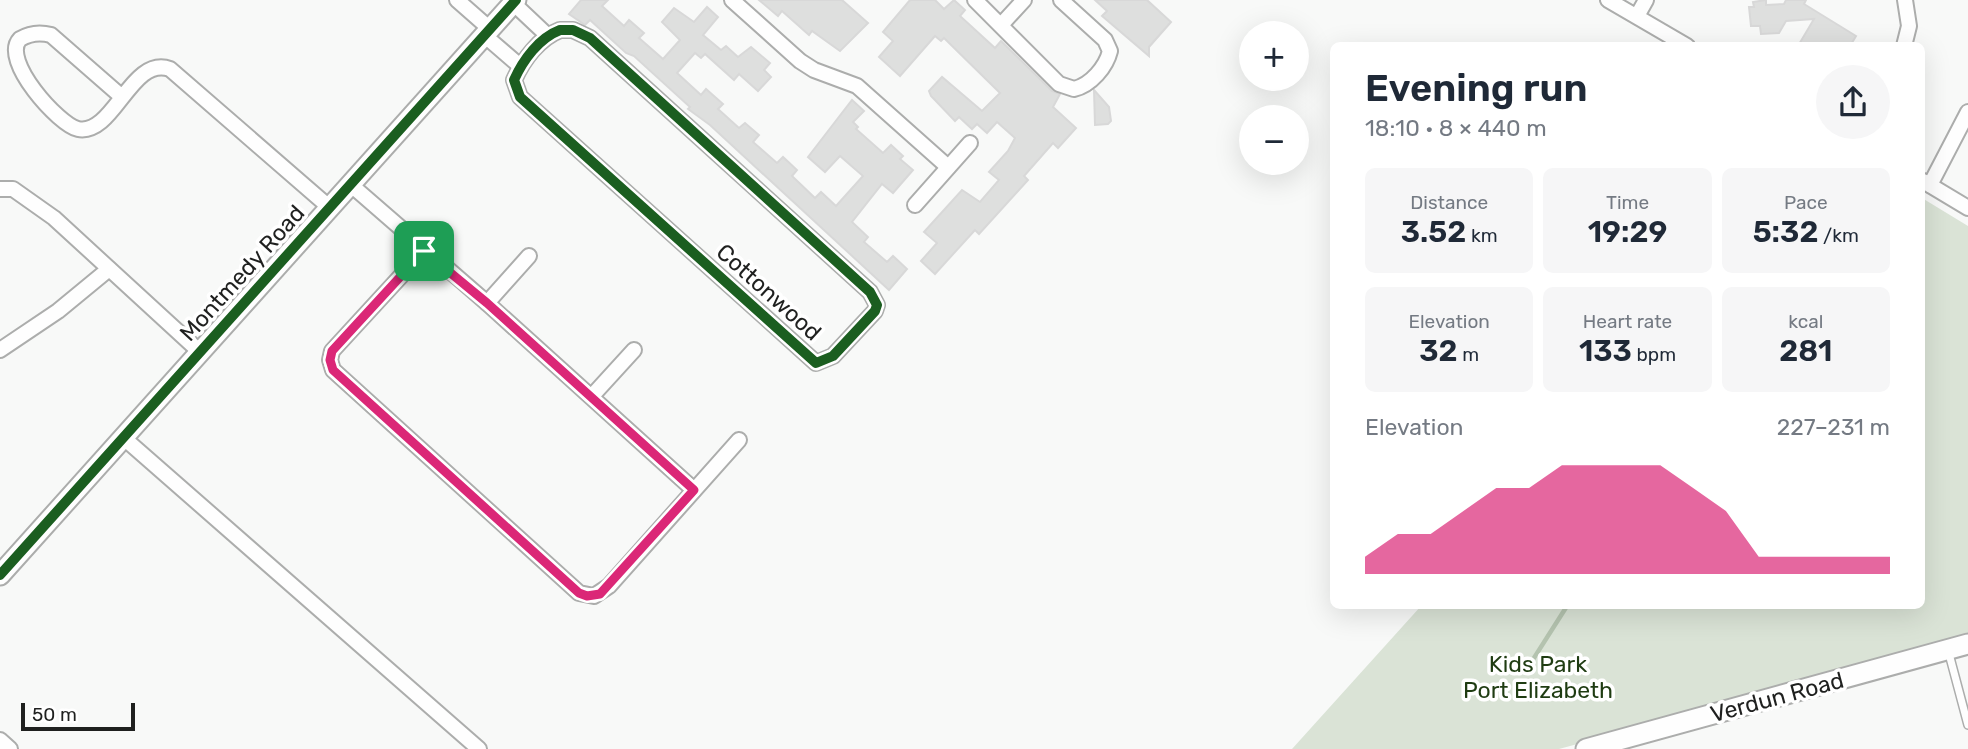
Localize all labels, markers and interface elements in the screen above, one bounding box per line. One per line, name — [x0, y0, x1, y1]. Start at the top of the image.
map controls — [1239, 21, 1309, 175]
button: + — [1239, 21, 1309, 91]
text: Evening run — [1365, 65, 1588, 111]
button: share — [1816, 65, 1890, 139]
button: − — [1239, 105, 1309, 175]
text: 18:10 · 8 × 440 m — [1365, 114, 1547, 142]
text: Distance — [1410, 191, 1488, 214]
text: Time — [1606, 191, 1649, 214]
text: Pace — [1784, 191, 1828, 214]
street label: Montmedy Road — [174, 199, 310, 347]
text: 3.52 — [1401, 214, 1466, 250]
text: 19:29 — [1588, 214, 1667, 250]
text: 5:32 — [1753, 214, 1818, 250]
pin — [394, 221, 454, 281]
text: km — [1466, 224, 1498, 247]
text: /km — [1818, 224, 1859, 247]
icon: arrive — [405, 232, 443, 270]
street label: Cottonwood — [711, 238, 827, 346]
text: Elevation — [1408, 310, 1490, 333]
text: Heart rate — [1583, 310, 1672, 333]
text: kcal — [1788, 310, 1823, 333]
text: 32 — [1419, 333, 1458, 369]
text: 133 — [1579, 333, 1632, 369]
text: 281 — [1779, 333, 1833, 369]
text: m — [1458, 343, 1479, 366]
text: bpm — [1632, 343, 1676, 366]
text: Elevation — [1365, 413, 1464, 441]
text: 227–231 m — [1777, 413, 1890, 441]
park label: Kids Park Port Elizabeth — [1463, 650, 1613, 704]
street label: Verdun Road — [1707, 666, 1847, 728]
scale bar — [21, 700, 135, 732]
text: 50 m — [32, 703, 77, 726]

